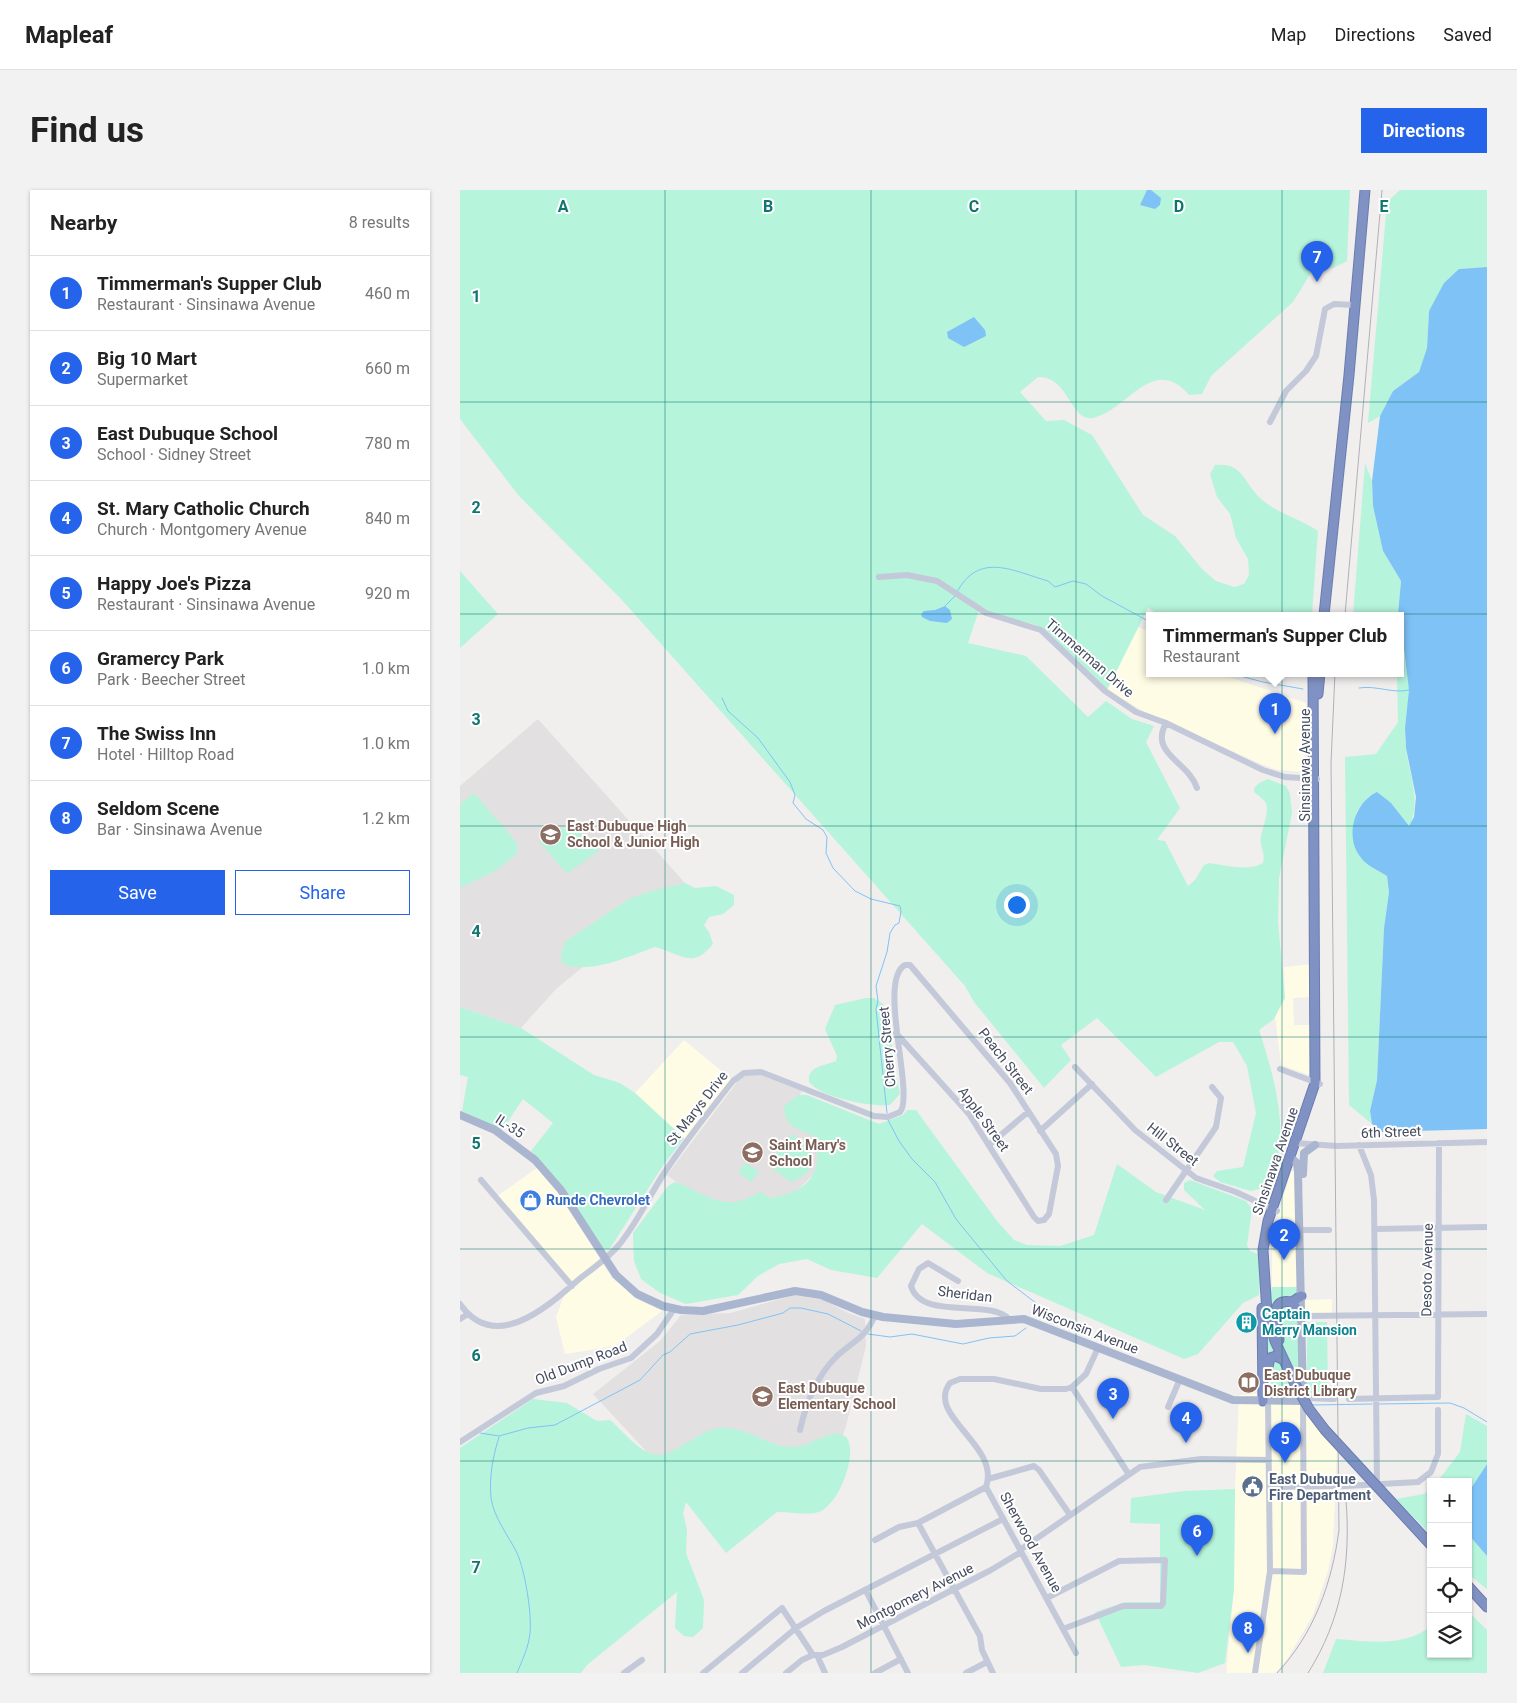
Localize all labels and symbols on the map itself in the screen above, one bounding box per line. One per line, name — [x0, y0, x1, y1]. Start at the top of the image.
text: A — [558, 197, 569, 216]
text: B — [763, 197, 773, 216]
text: C — [969, 197, 979, 216]
text: D — [1174, 197, 1184, 216]
text: E — [1380, 197, 1389, 216]
pin: 7 — [1301, 241, 1333, 282]
text: 1 — [471, 287, 481, 306]
text: 2 — [471, 498, 481, 517]
street label: Timmerman Drive — [1043, 616, 1137, 700]
pin: 1 — [1259, 693, 1291, 734]
street label: Sinsinawa Avenue — [1297, 709, 1313, 821]
text: 3 — [471, 710, 481, 729]
place label: East Dubuque High School & Junior High — [567, 818, 700, 850]
school or university icon: East Dubuque High School & Junior High — [539, 822, 563, 846]
your location — [1004, 892, 1030, 918]
text: 4 — [471, 922, 481, 941]
street label: Cherry Street — [875, 1006, 898, 1088]
street label: Peach Street — [975, 1025, 1037, 1097]
street label: St Marys Drive — [663, 1068, 731, 1148]
street label: Apple Street — [955, 1084, 1013, 1155]
street label: Sinsinawa Avenue — [1249, 1105, 1301, 1217]
street label: IL-35 — [493, 1111, 527, 1141]
street label: Hill Street — [1144, 1119, 1202, 1169]
street label: 6th Street — [1360, 1123, 1422, 1141]
text: 5 — [471, 1134, 481, 1153]
place label: Saint Mary's School — [769, 1137, 846, 1169]
school or university icon: Saint Mary's School — [741, 1141, 765, 1165]
shop icon: Runde Chevrolet — [518, 1188, 542, 1212]
place label: Runde Chevrolet — [546, 1192, 650, 1208]
pin: 2 — [1268, 1219, 1300, 1260]
street label: Desoto Avenue — [1418, 1223, 1436, 1317]
street label: Sheridan — [937, 1283, 993, 1305]
street label: Wisconsin Avenue — [1029, 1301, 1141, 1357]
place label: Captain Merry Mansion — [1262, 1306, 1357, 1338]
building icon: Captain Merry Mansion — [1234, 1310, 1258, 1334]
street label: Old Dump Road — [533, 1338, 629, 1388]
text: 6 — [471, 1346, 481, 1365]
place label: East Dubuque District Library — [1264, 1367, 1358, 1399]
library icon: East Dubuque District Library — [1236, 1371, 1260, 1395]
pin: 3 — [1097, 1378, 1129, 1419]
place label: East Dubuque Elementary School — [778, 1380, 896, 1412]
school or university icon: East Dubuque Elementary School — [750, 1384, 774, 1408]
pin: 4 — [1170, 1402, 1202, 1443]
pin: 5 — [1269, 1422, 1301, 1463]
place label: East Dubuque Fire Department — [1269, 1471, 1371, 1503]
public building icon: East Dubuque Fire Department — [1241, 1475, 1265, 1499]
street label: Sherwood Avenue — [997, 1489, 1065, 1595]
pin: 6 — [1181, 1515, 1213, 1556]
text: 7 — [471, 1558, 481, 1577]
street label: Montgomery Avenue — [854, 1560, 976, 1632]
pin: 8 — [1232, 1612, 1264, 1653]

